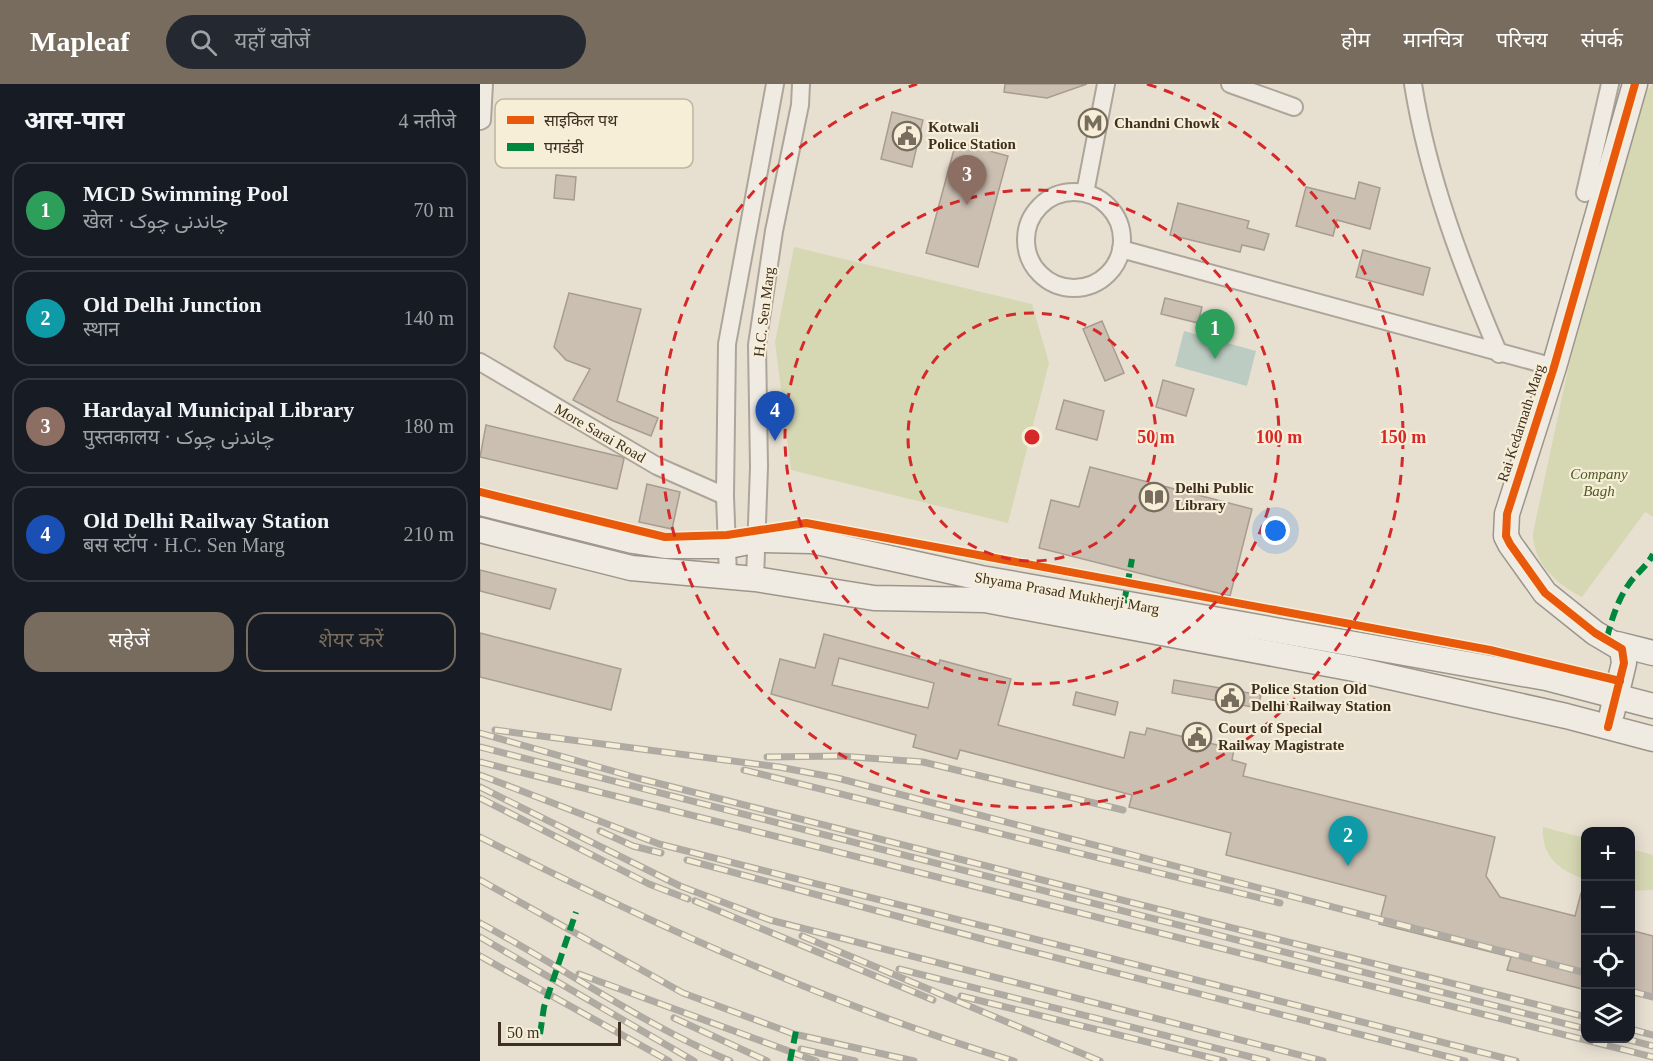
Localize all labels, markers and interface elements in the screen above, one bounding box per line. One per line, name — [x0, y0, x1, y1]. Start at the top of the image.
search box — [166, 15, 586, 69]
text: Mapleaf — [30, 26, 130, 57]
icon: search — [187, 26, 220, 59]
text: यहाँ खोजें — [235, 28, 310, 53]
text: होम — [1341, 28, 1370, 52]
text: मानचित्र — [1403, 28, 1463, 52]
text: परिचय — [1496, 28, 1548, 52]
text: संपर्क — [1581, 28, 1623, 52]
legend — [495, 99, 693, 168]
text: आस-पास — [24, 106, 124, 135]
metro station icon: Chandni Chowk — [1077, 107, 1109, 139]
text: 4 नतीजे — [398, 110, 456, 132]
text: साइकिल पथ — [544, 112, 618, 129]
place label: Chandni Chowk — [1114, 115, 1220, 131]
place label: Kotwali Police Station — [928, 119, 1017, 152]
public building icon: Kotwali Police Station — [891, 120, 923, 152]
text: पगडंडी — [544, 139, 584, 156]
pin: 3 — [948, 156, 986, 205]
text: MCD Swimming Pool — [83, 181, 288, 206]
text: 1 — [41, 199, 51, 221]
text: 70 m — [413, 199, 454, 221]
text: खेल · چاندنی چوک — [83, 210, 228, 232]
street label: H.C. Sen Marg — [751, 266, 778, 358]
text: Old Delhi Junction — [83, 292, 261, 317]
text: 2 — [41, 307, 51, 329]
text: 140 m — [403, 307, 454, 329]
pin: 1 — [1196, 310, 1234, 359]
text: स्थान — [83, 318, 119, 340]
street label: Rai Kedarnath Marg — [1494, 362, 1548, 484]
pin: 4 — [756, 392, 794, 441]
text: Hardayal Municipal Library — [83, 397, 354, 422]
street label: More Sarai Road — [552, 400, 649, 466]
text: 3 — [41, 415, 51, 437]
text: 180 m — [403, 415, 454, 437]
text: पुस्तकालय · چاندنی چوک — [83, 426, 274, 448]
centre of rings — [1022, 427, 1042, 447]
text: 50 m — [1137, 427, 1175, 447]
text: 100 m — [1256, 427, 1302, 447]
text: 150 m — [1380, 427, 1426, 447]
park label: Company Bagh — [1570, 466, 1628, 499]
place label: Delhi Public Library — [1175, 480, 1254, 513]
library icon: Delhi Public Library — [1138, 481, 1170, 513]
text: Old Delhi Railway Station — [83, 508, 329, 533]
your location — [1261, 516, 1290, 545]
text: 4 — [41, 523, 51, 545]
text: 210 m — [403, 523, 454, 545]
text: बस स्टॉप · H.C. Sen Marg — [83, 534, 285, 556]
street label: Shyama Prasad Mukherji Marg — [973, 569, 1161, 617]
button: सहेजें — [24, 612, 234, 672]
button: शेयर करें — [246, 612, 456, 672]
place label: Police Station Old Delhi Railway Station — [1251, 681, 1392, 714]
public building icon: Police Station Old Delhi Railway Station — [1214, 682, 1246, 714]
place label: Court of Special Railway Magistrate — [1218, 720, 1345, 753]
public building icon: Court of Special Railway Magistrate — [1181, 721, 1213, 753]
pin: 2 — [1328, 816, 1368, 866]
map controls — [1581, 827, 1635, 1043]
button: + — [1581, 827, 1635, 881]
button: − — [1581, 881, 1635, 935]
button: locate — [1581, 935, 1635, 989]
button: layers — [1581, 989, 1635, 1043]
scale bar — [498, 1019, 621, 1046]
text: 50 m — [507, 1024, 539, 1041]

